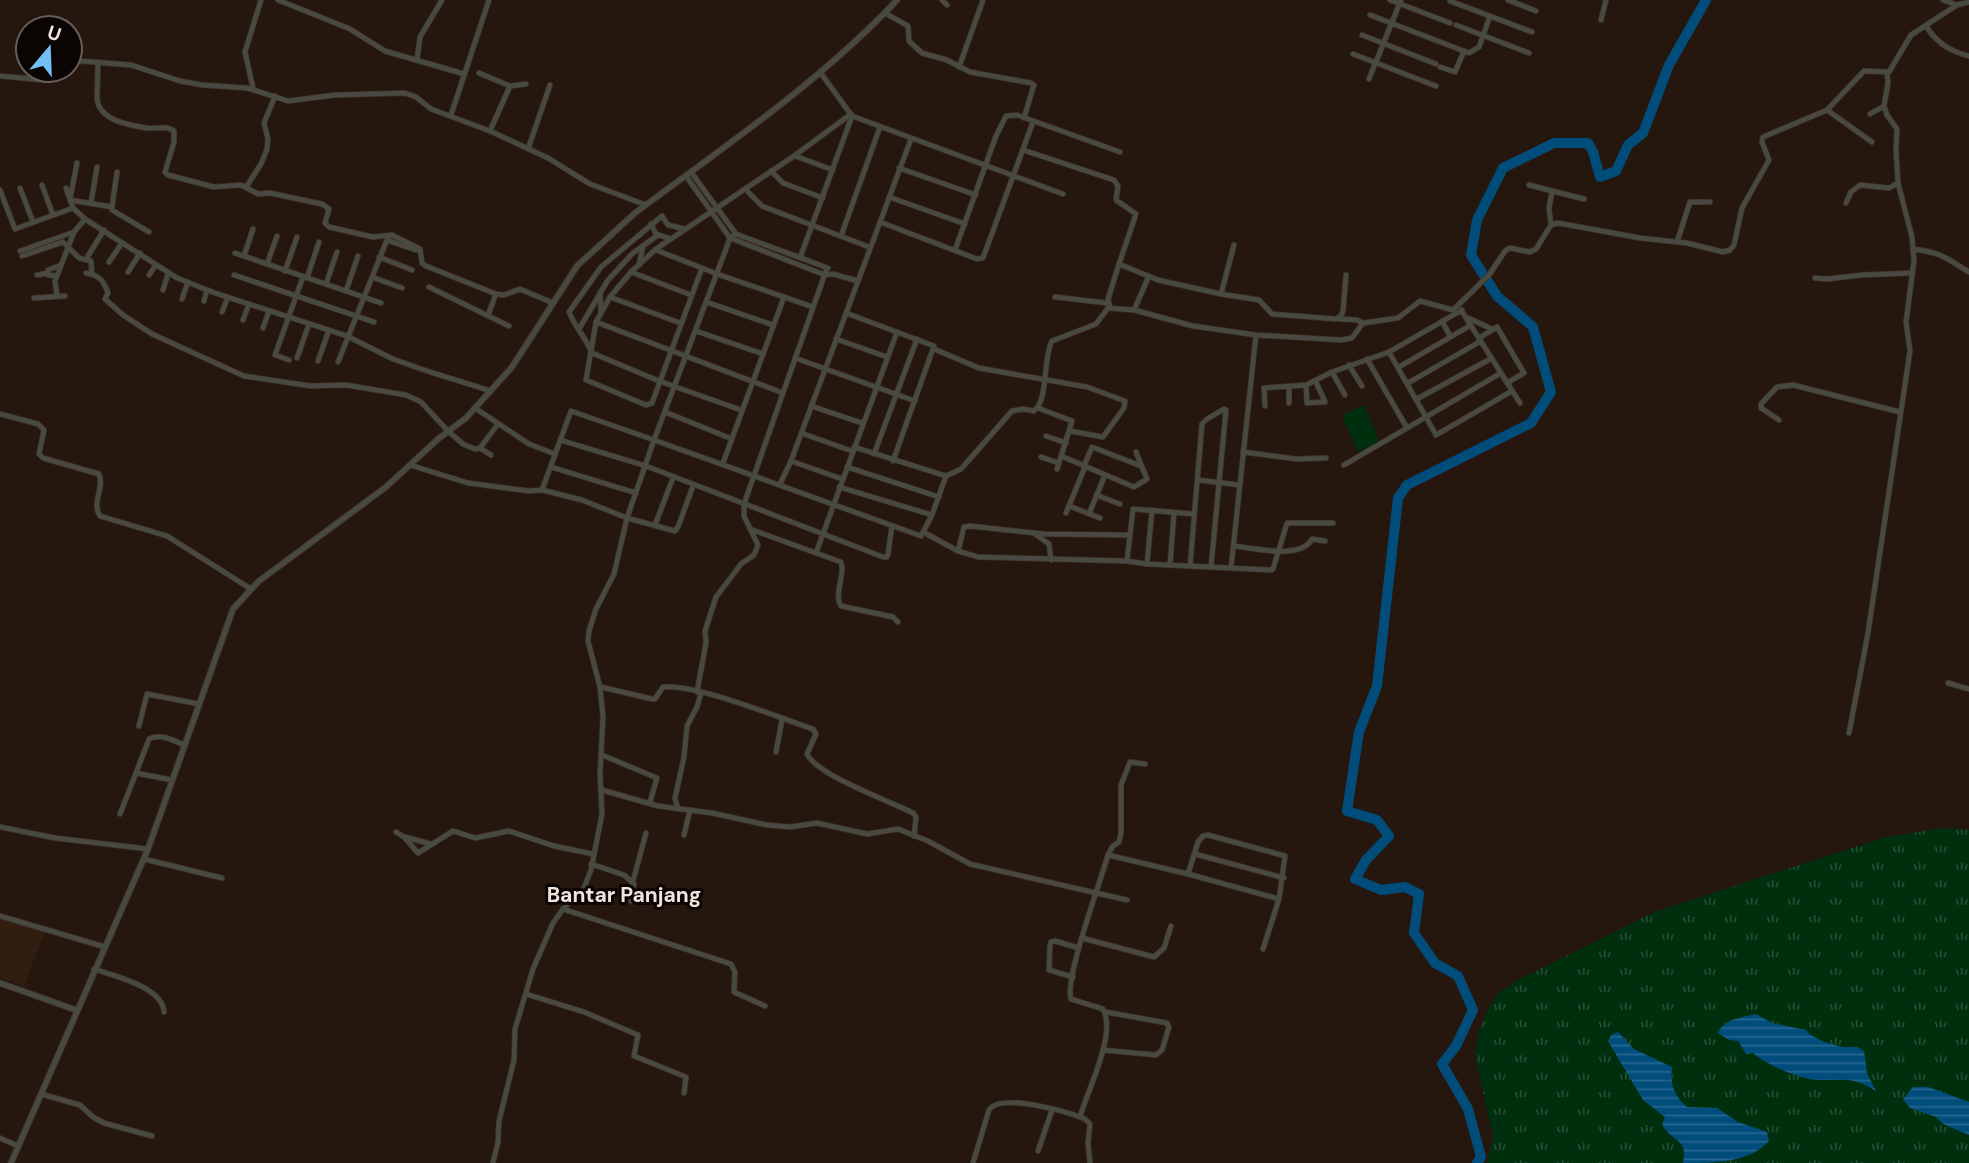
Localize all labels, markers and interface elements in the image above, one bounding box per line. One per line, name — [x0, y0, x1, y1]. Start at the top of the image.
north arrow — [14, 14, 84, 84]
text: U — [44, 19, 65, 47]
district label: Bantar Panjang — [547, 881, 701, 909]

